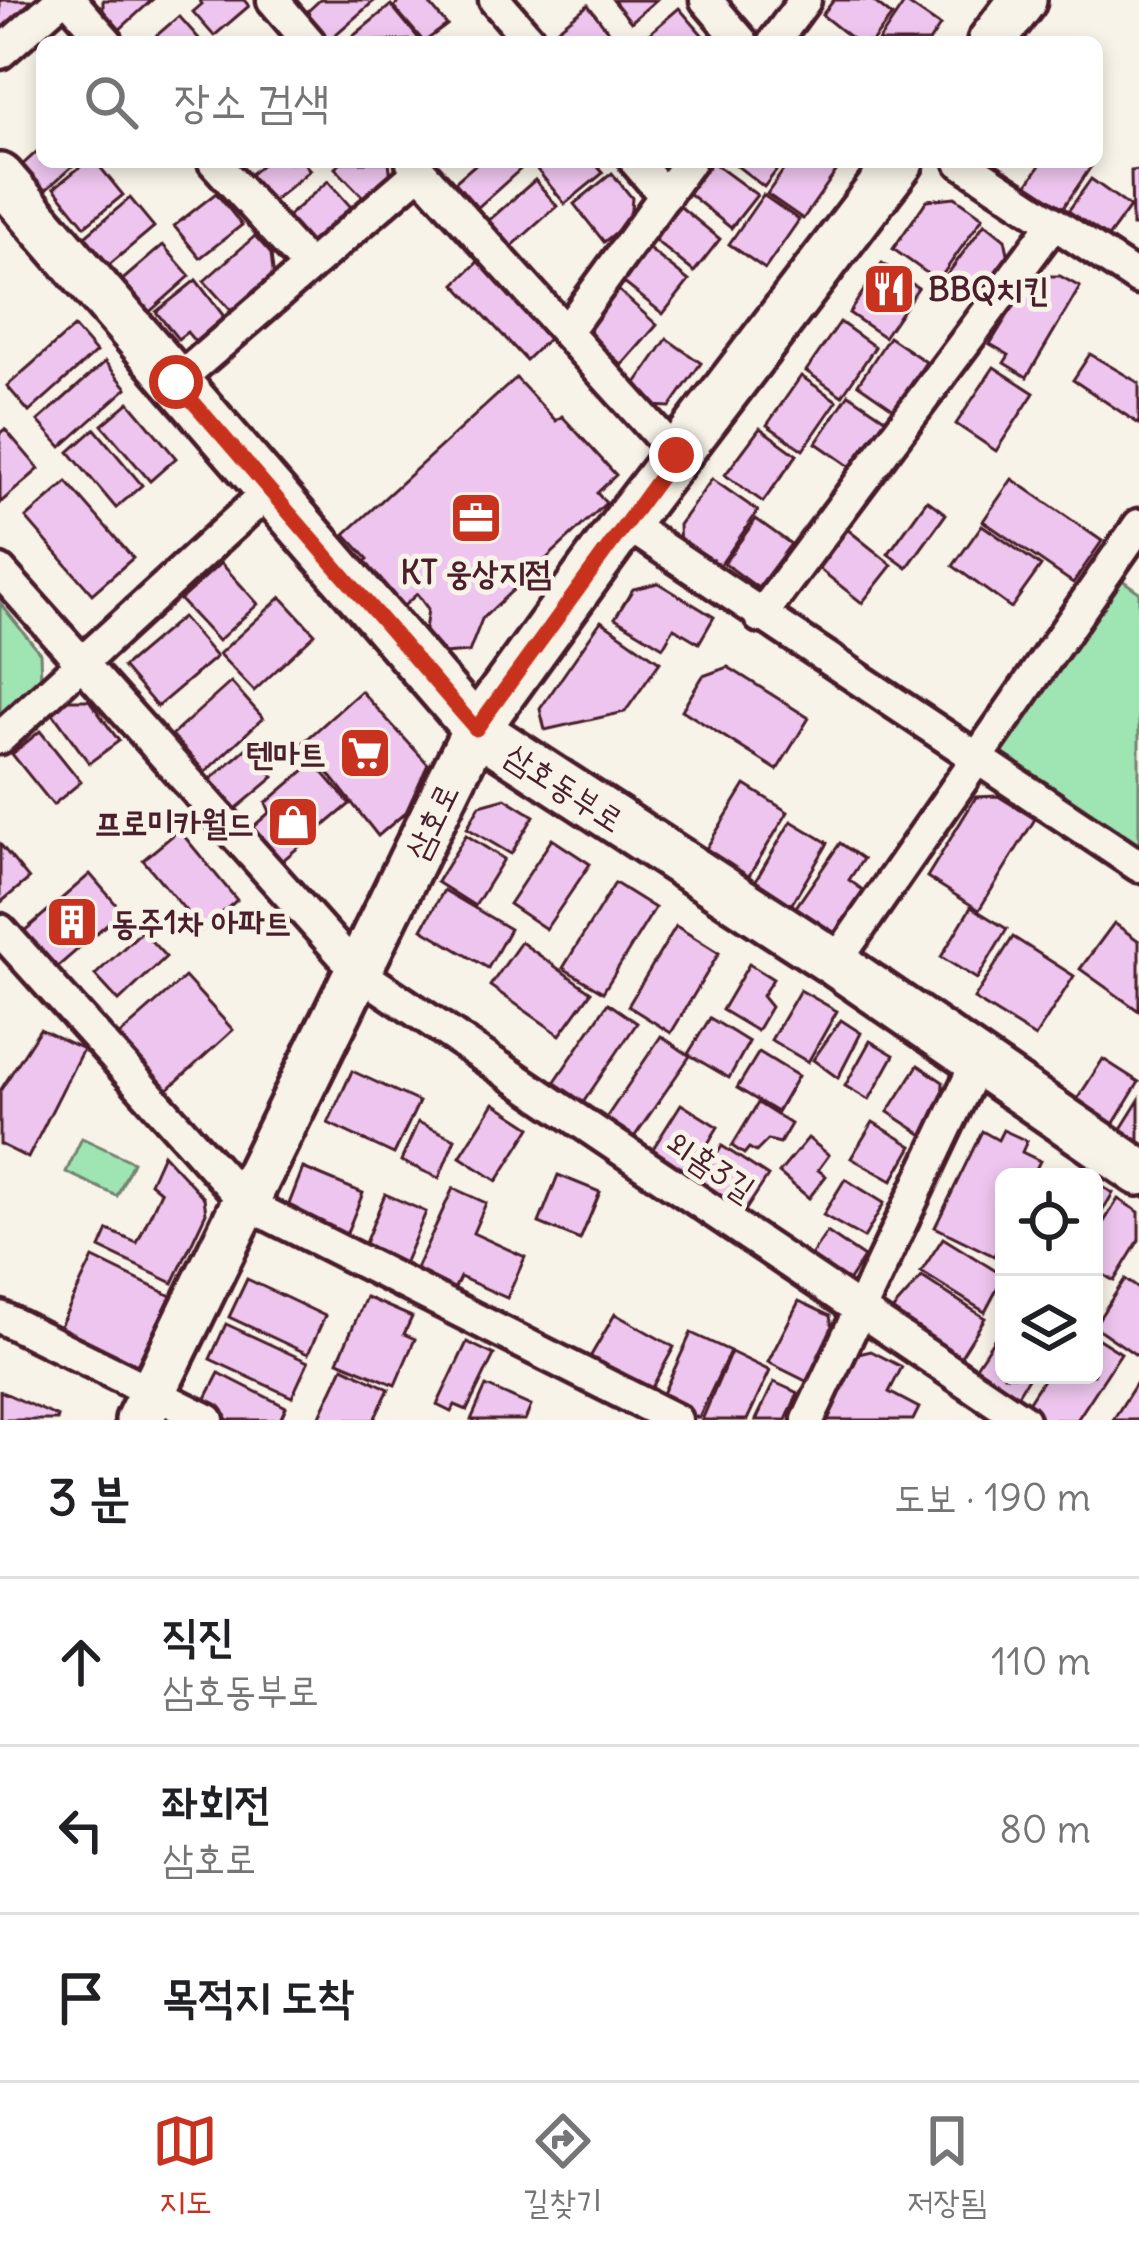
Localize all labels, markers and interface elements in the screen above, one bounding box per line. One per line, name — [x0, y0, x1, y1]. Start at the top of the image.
search box — [36, 36, 1103, 168]
icon: search — [78, 69, 144, 135]
text: 장소 검색 — [174, 73, 330, 129]
restaurant icon: BBQ치킨 — [861, 261, 917, 317]
place label: BBQ치킨 — [928, 268, 1049, 310]
route start — [149, 355, 203, 409]
route end — [649, 428, 703, 482]
office icon: KT 웅상지점 — [448, 490, 504, 546]
place label: KT 웅상지점 — [400, 551, 552, 593]
supermarket icon: 텐마트 — [337, 725, 393, 781]
place label: 텐마트 — [246, 732, 326, 774]
street label: 삼호동부로 — [498, 733, 632, 841]
street label: 삼호로 — [395, 776, 467, 866]
shop icon: 프로미카월드 — [265, 794, 321, 850]
place label: 프로미카월드 — [95, 801, 254, 843]
building icon: 동주1차 아파트 — [44, 894, 100, 950]
place label: 동주1차 아파트 — [111, 901, 291, 943]
street label: 외홈3길 — [658, 1120, 764, 1210]
map controls — [995, 1168, 1103, 1384]
button: locate — [995, 1168, 1103, 1276]
button: layers — [995, 1276, 1103, 1384]
text: 3 분 — [48, 1465, 130, 1529]
text: 도보 · 190 m — [894, 1473, 1091, 1522]
text: 직진 — [162, 1607, 234, 1663]
icon: ahead — [48, 1629, 114, 1695]
text: 110 m — [991, 1637, 1091, 1686]
text: 삼호동부로 — [162, 1666, 319, 1715]
text: 좌회전 — [162, 1775, 271, 1831]
icon: left — [48, 1797, 114, 1863]
text: 80 m — [999, 1805, 1091, 1854]
text: 삼호로 — [162, 1834, 256, 1883]
icon: arrive — [48, 1965, 114, 2031]
text: 목적지 도착 — [162, 1968, 354, 2024]
tab: 지도 — [152, 2108, 218, 2224]
tab: 길찾기 — [523, 2108, 602, 2224]
tab: 저장됨 — [907, 2108, 987, 2224]

